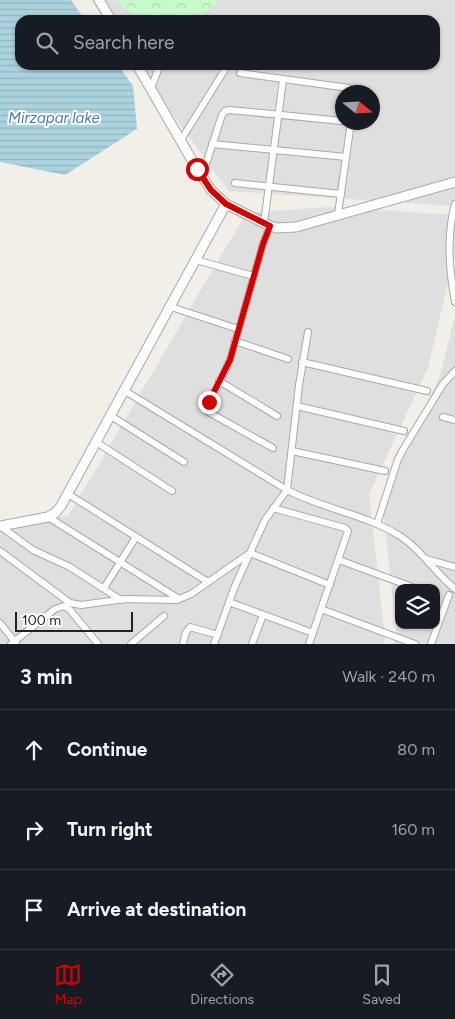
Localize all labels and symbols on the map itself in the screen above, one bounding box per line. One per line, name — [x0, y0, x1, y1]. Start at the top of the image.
north arrow — [335, 85, 380, 130]
water label: Mirzapar lake — [8, 109, 100, 127]
route start — [186, 158, 209, 181]
route end — [198, 391, 221, 414]
scale bar — [15, 609, 132, 632]

